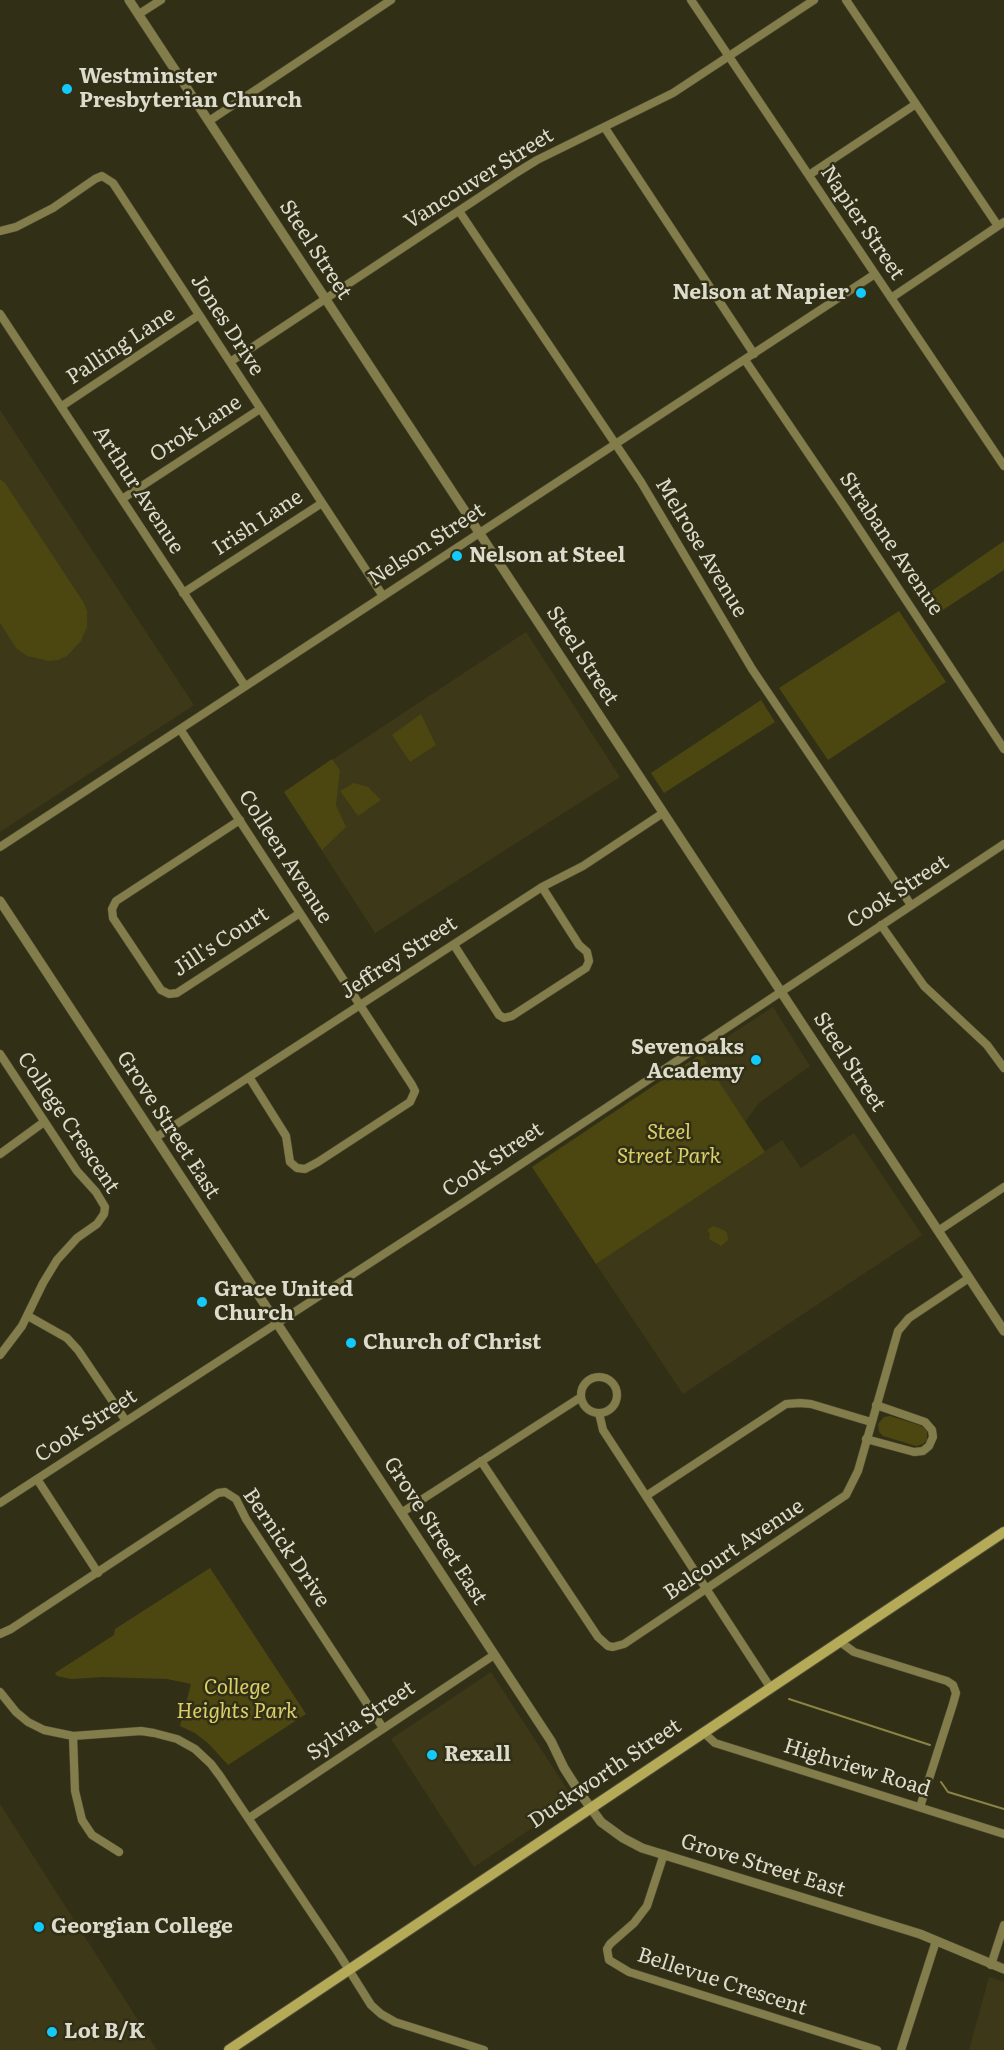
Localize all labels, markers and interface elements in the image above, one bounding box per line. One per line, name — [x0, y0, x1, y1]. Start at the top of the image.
place label: Westminster Presbyterian Church — [79, 64, 302, 114]
marker: Westminster Presbyterian Church — [60, 82, 74, 96]
street label: Vancouver Street — [400, 123, 558, 235]
street label: Napier Street — [815, 161, 909, 285]
street label: Steel Street — [274, 196, 356, 304]
street label: Jones Drive — [185, 269, 269, 381]
place label: Nelson at Napier — [672, 280, 849, 306]
marker: Nelson at Napier — [854, 286, 868, 300]
street label: Palling Lane — [62, 302, 180, 390]
street label: Orok Lane — [146, 390, 246, 468]
street label: Arthur Avenue — [87, 421, 189, 559]
street label: Strabane Avenue — [834, 468, 948, 620]
street label: Melrose Avenue — [649, 474, 753, 622]
street label: Irish Lane — [208, 485, 308, 561]
street label: Nelson Street — [364, 498, 490, 592]
place label: Nelson at Steel — [469, 543, 625, 569]
marker: Nelson at Steel — [450, 549, 464, 563]
street label: Steel Street — [541, 602, 623, 710]
street label: Colleen Avenue — [233, 786, 337, 928]
street label: Cook Street — [842, 850, 954, 934]
street label: Jill's Court — [168, 902, 274, 982]
street label: Jeffrey Street — [336, 911, 462, 1005]
street label: Steel Street — [808, 1008, 890, 1116]
place label: Sevenoaks Academy — [631, 1035, 744, 1085]
street label: Grove Street East — [111, 1046, 225, 1204]
street label: College Crescent — [11, 1048, 125, 1198]
marker: Sevenoaks Academy — [749, 1053, 763, 1067]
street label: Cook Street — [438, 1117, 548, 1203]
park label: Steel Street Park — [617, 1120, 721, 1170]
place label: Grace United Church — [214, 1277, 353, 1327]
marker: Grace United Church — [195, 1295, 209, 1309]
place label: Church of Christ — [363, 1330, 541, 1356]
marker: Church of Christ — [344, 1336, 358, 1350]
street label: Cook Street — [30, 1384, 142, 1468]
street label: Grove Street East — [378, 1452, 492, 1610]
street label: Bernick Drive — [237, 1484, 335, 1612]
street label: Belcourt Avenue — [659, 1494, 809, 1606]
park label: College Heights Park — [176, 1675, 298, 1725]
street label: Sylvia Street — [302, 1676, 420, 1766]
street label: Duckworth Street — [524, 1714, 686, 1834]
street label: Highview Road — [780, 1734, 934, 1802]
place label: Rexall — [444, 1742, 511, 1768]
marker: Rexall — [425, 1748, 439, 1762]
street label: Grove Street East — [678, 1829, 848, 1903]
place label: Georgian College — [51, 1914, 233, 1940]
marker: Georgian College — [32, 1920, 46, 1934]
street label: Bellevue Crescent — [634, 1943, 810, 2021]
place label: Lot B/K — [64, 2019, 145, 2045]
marker: Lot B/K — [45, 2025, 59, 2039]

